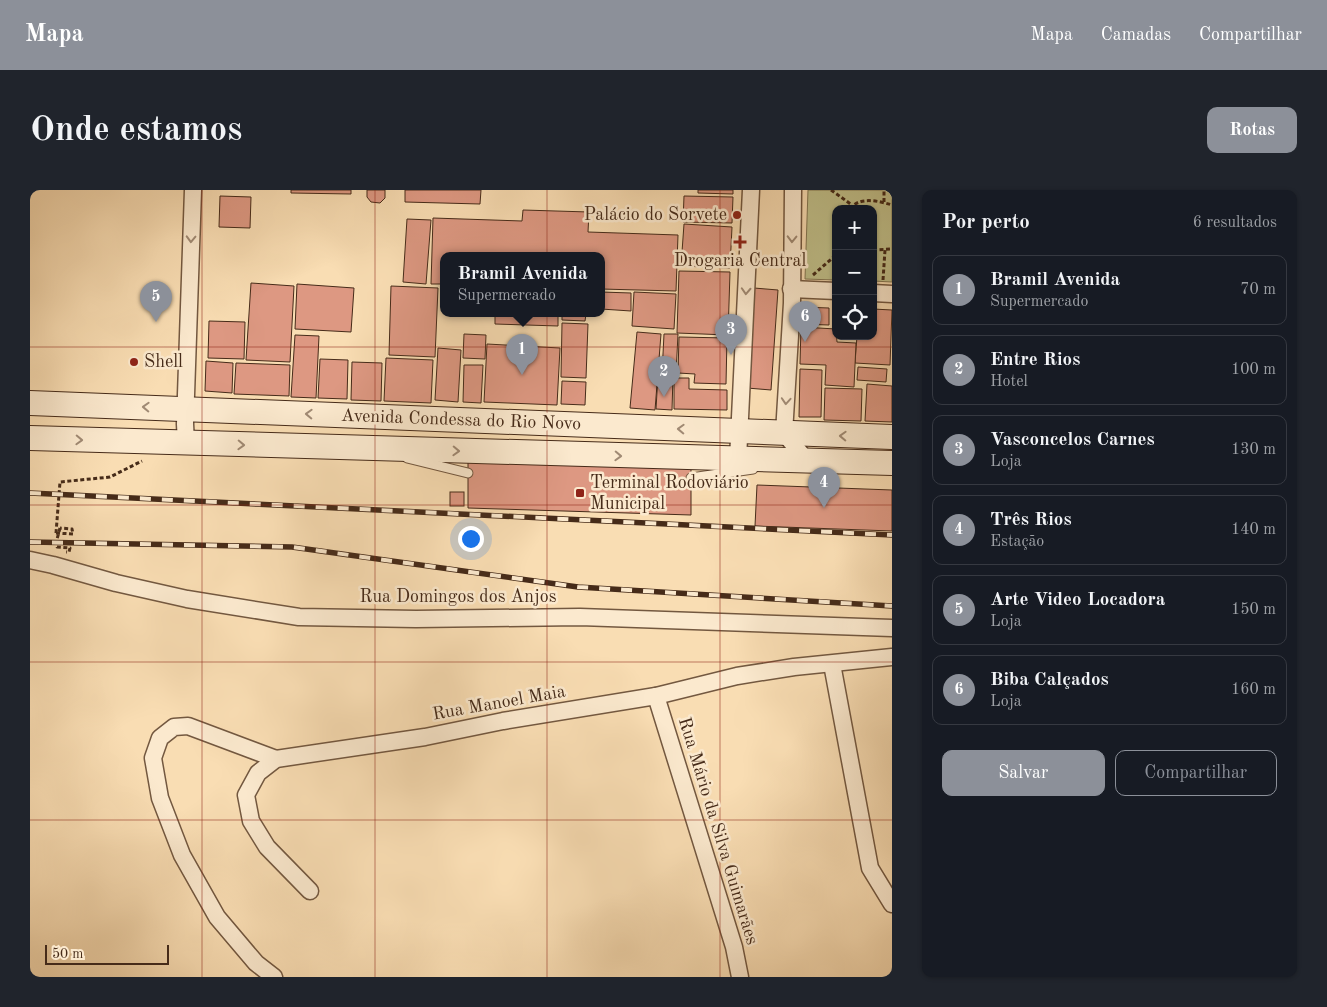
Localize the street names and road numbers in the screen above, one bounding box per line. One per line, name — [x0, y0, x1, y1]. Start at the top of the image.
street label: Avenida Condessa do Rio Novo — [341, 407, 581, 433]
street label: Rua Domingos dos Anjos — [360, 588, 557, 606]
street label: Rua Manoel Maia — [431, 682, 567, 724]
street label: Rua Mário da Silva Guimarães — [675, 715, 761, 947]

